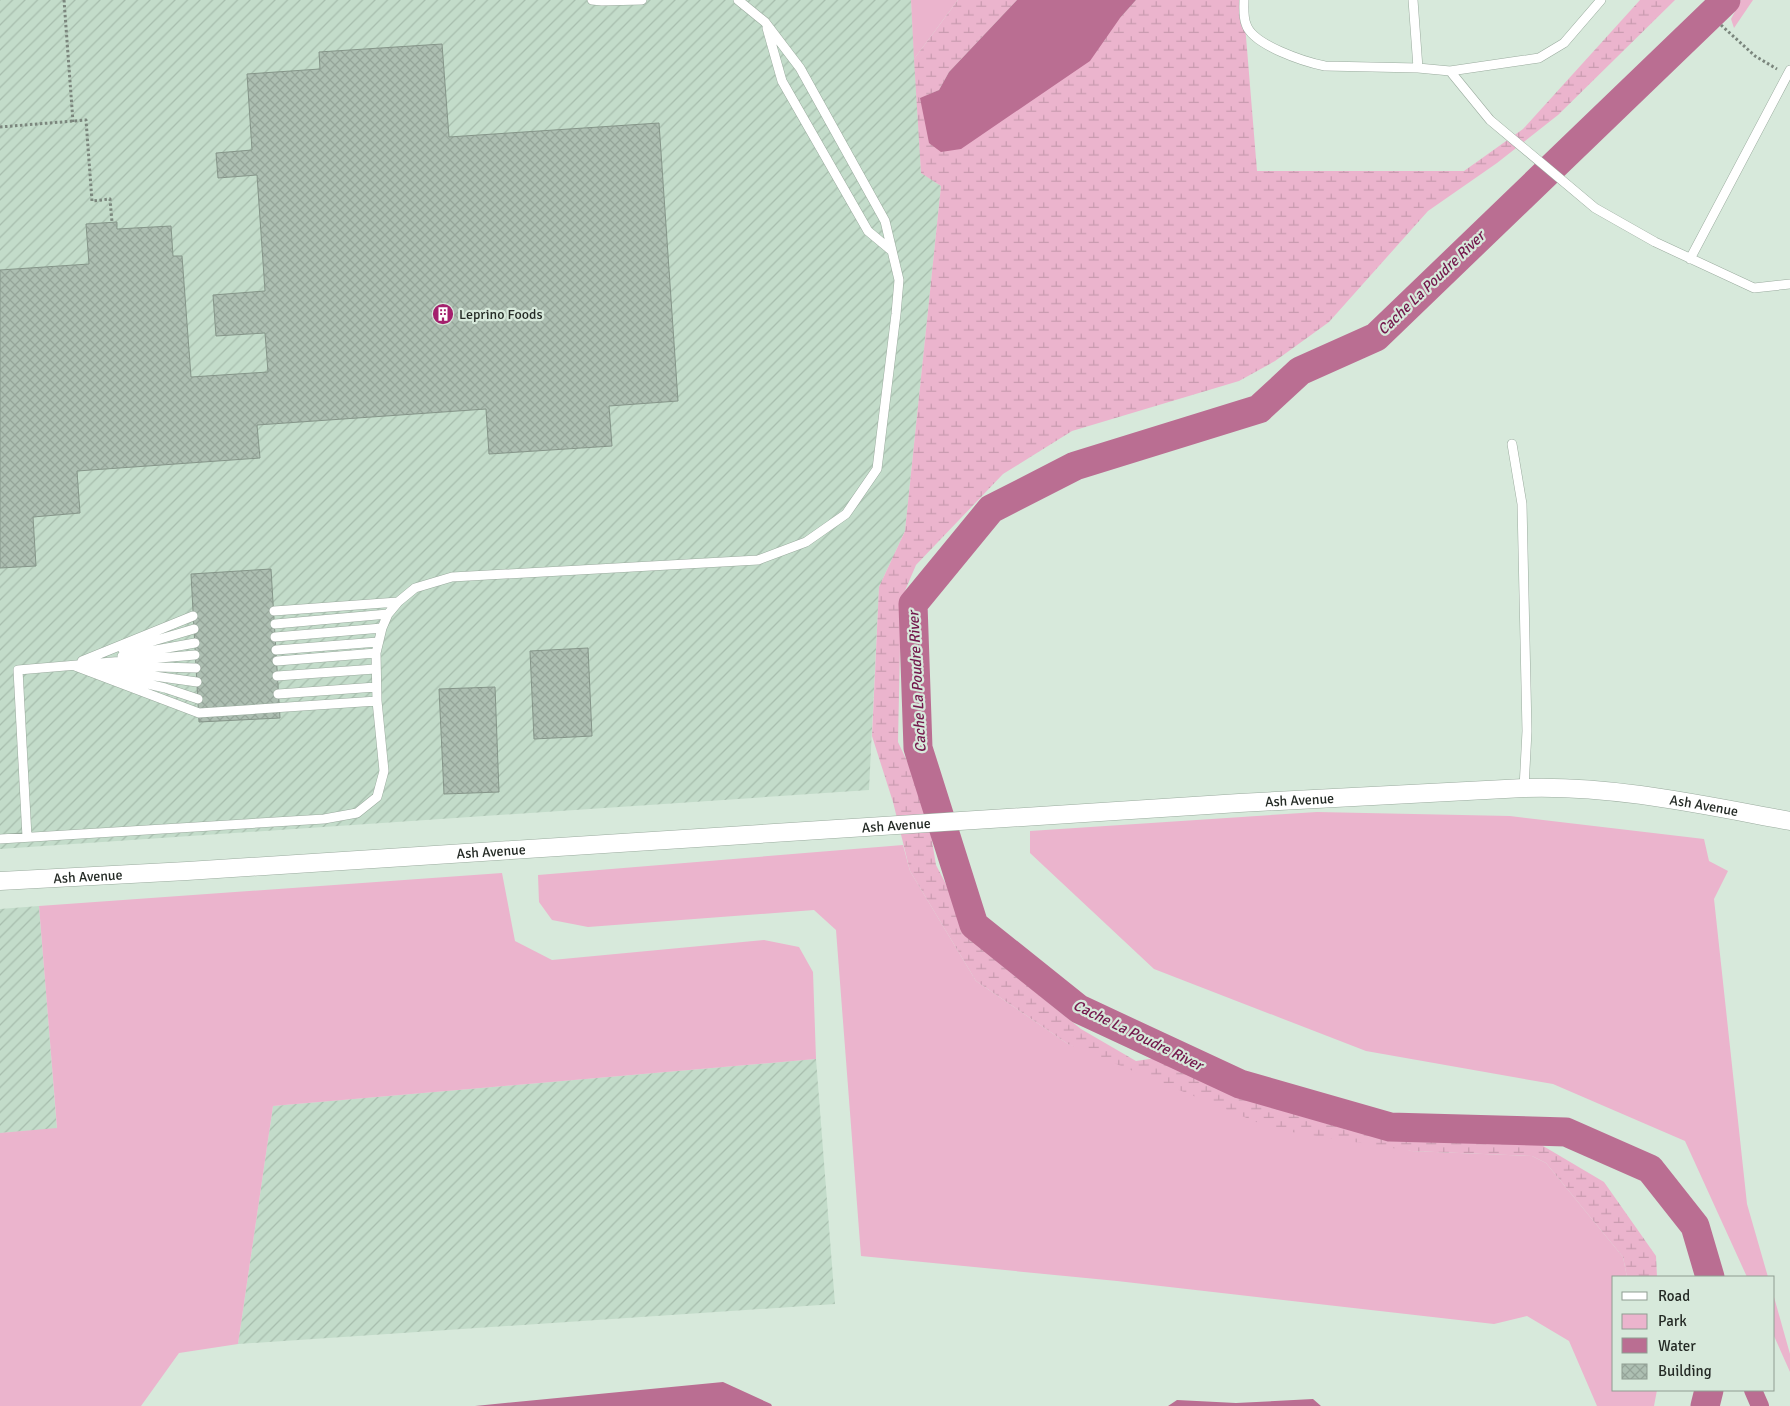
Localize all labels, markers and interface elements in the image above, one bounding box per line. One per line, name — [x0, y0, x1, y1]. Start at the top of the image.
water label: Cache La Poudre River — [1374, 226, 1490, 339]
building icon: Leprino Foods — [431, 302, 455, 326]
place label: Leprino Foods — [459, 306, 543, 323]
water label: Cache La Poudre River — [904, 608, 930, 753]
street label: Ash Avenue — [1264, 790, 1334, 810]
street label: Ash Avenue — [1669, 791, 1740, 820]
street label: Ash Avenue — [861, 814, 931, 836]
street label: Ash Avenue — [456, 841, 526, 862]
street label: Ash Avenue — [53, 866, 123, 887]
water label: Cache La Poudre River — [1070, 996, 1208, 1075]
legend — [1612, 1276, 1775, 1391]
text: Road — [1658, 1287, 1690, 1305]
text: Park — [1658, 1312, 1687, 1330]
text: Water — [1658, 1337, 1696, 1355]
text: Building — [1658, 1362, 1712, 1380]

